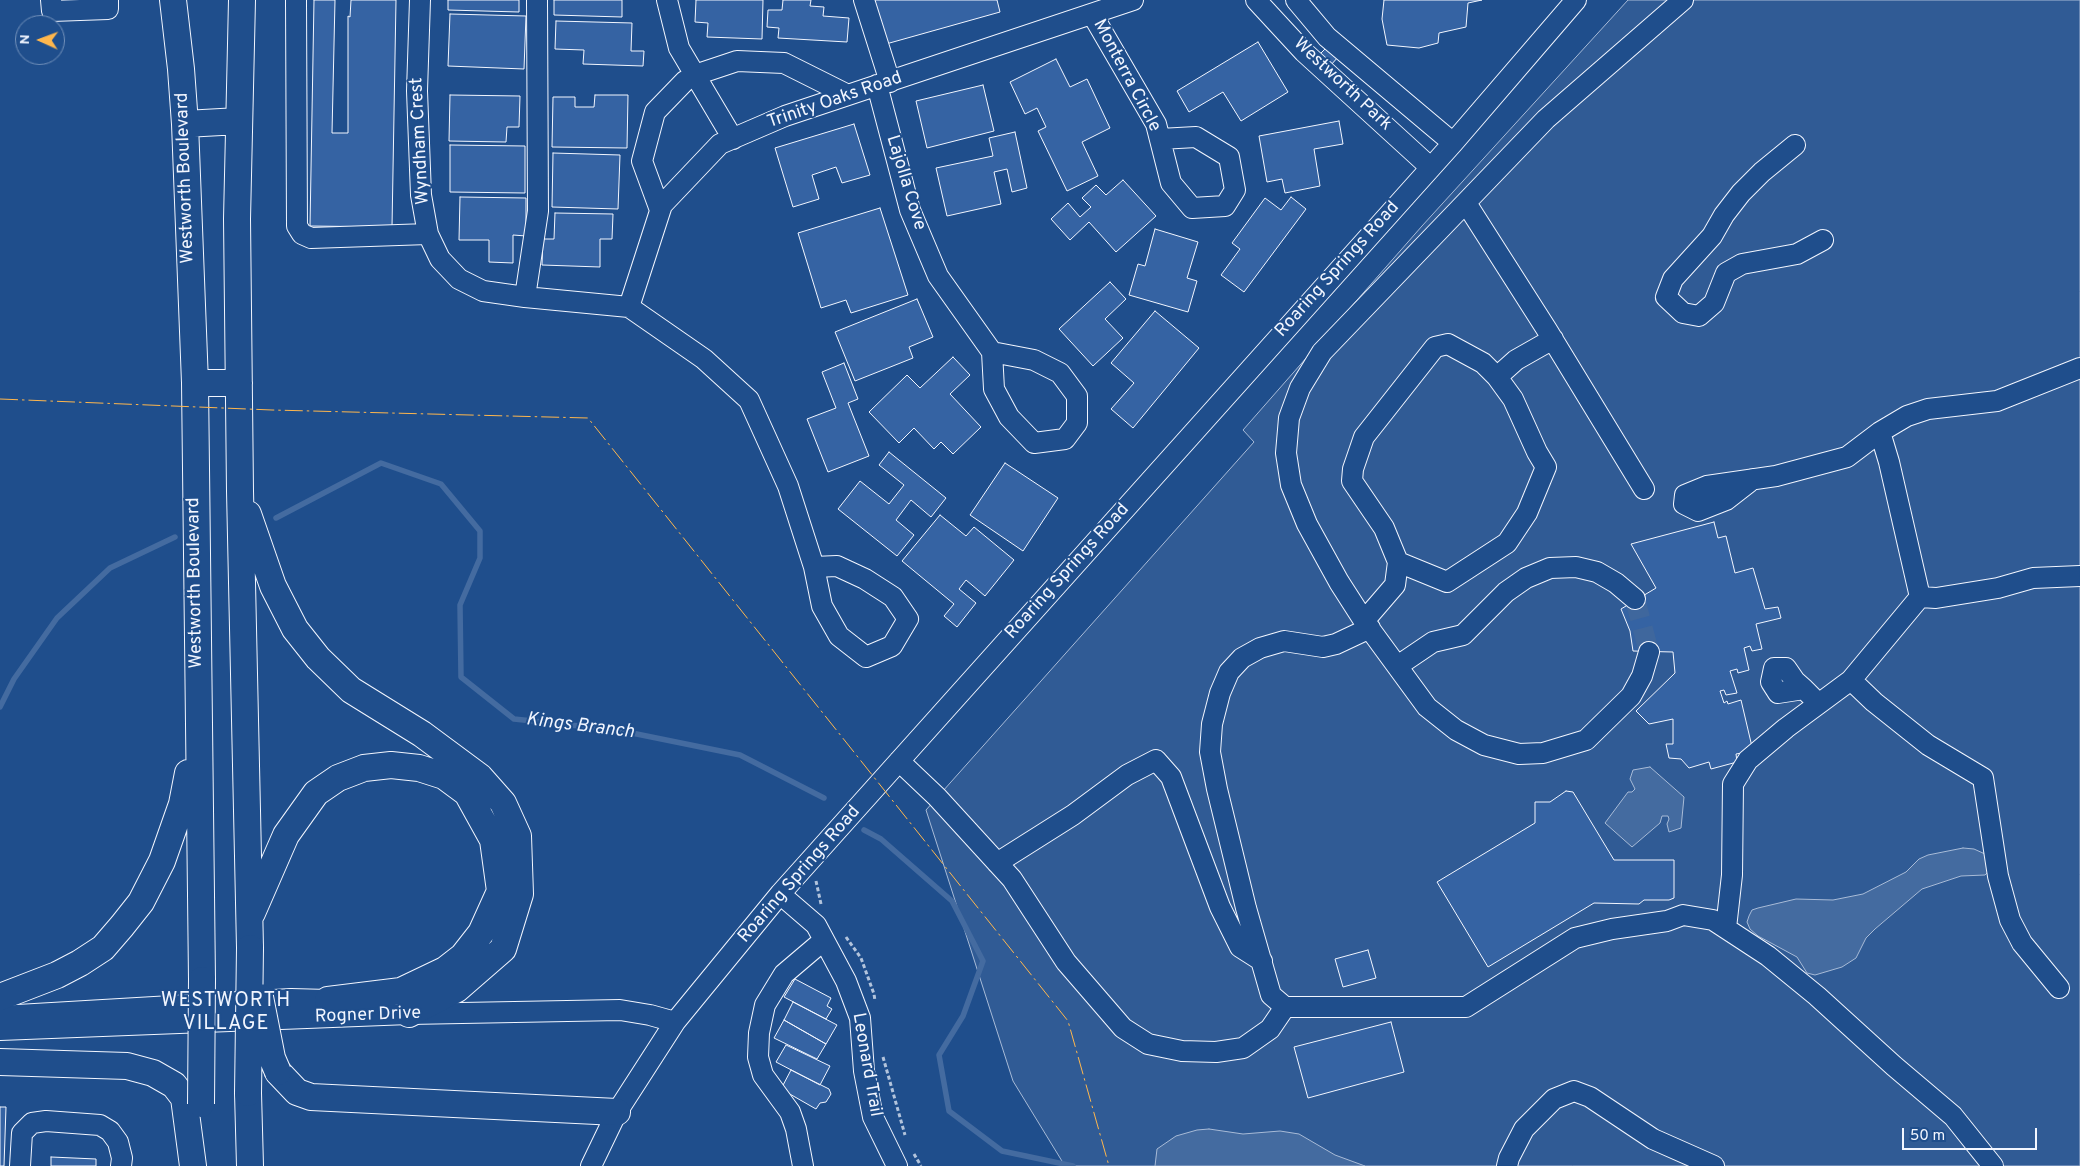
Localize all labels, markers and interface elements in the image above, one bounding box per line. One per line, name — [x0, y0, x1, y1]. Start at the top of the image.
north arrow — [15, 15, 65, 65]
street label: Monterra Circle — [1087, 16, 1165, 136]
text: N — [17, 34, 34, 45]
street label: Westworth Park — [1288, 34, 1396, 136]
street label: Trinity Oaks Road — [765, 68, 905, 134]
street label: Wyndham Crest — [407, 77, 435, 205]
street label: Westworth Boulevard — [172, 92, 200, 264]
street label: Lajolla Cove — [880, 133, 930, 233]
street label: Roaring Springs Road — [1271, 198, 1405, 342]
street label: Westworth Boulevard — [184, 497, 208, 669]
street label: Roaring Springs Road — [1001, 500, 1135, 644]
water label: Kings Branch — [525, 709, 635, 745]
street label: Roaring Springs Road — [734, 802, 866, 948]
district label: WESTWORTH VILLAGE — [160, 990, 292, 1037]
street label: Rogner Drive — [315, 1003, 421, 1029]
street label: Leonard Trail — [846, 1011, 886, 1119]
scale bar — [1905, 1118, 2040, 1150]
text: 50 m — [1910, 1127, 1945, 1146]

